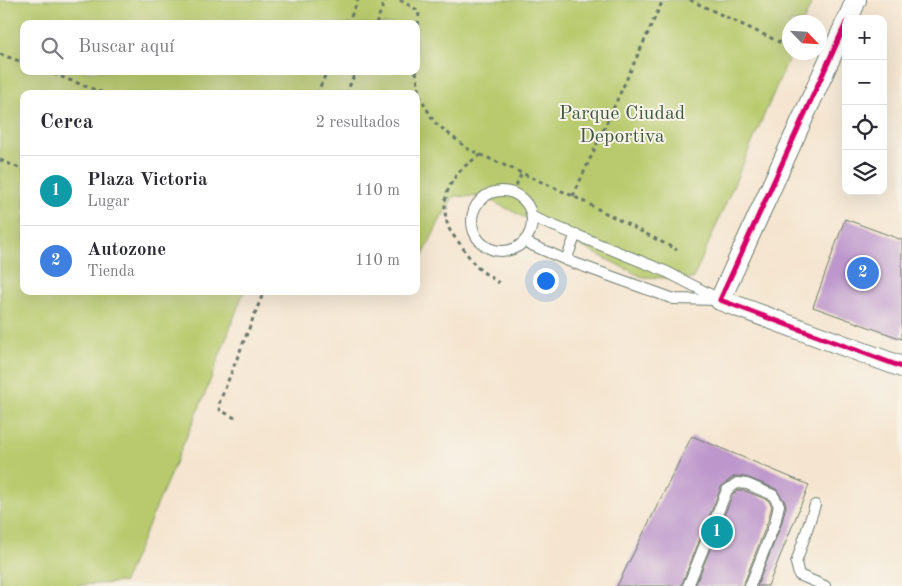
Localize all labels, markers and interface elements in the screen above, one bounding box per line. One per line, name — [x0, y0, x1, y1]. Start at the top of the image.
north arrow — [782, 15, 827, 60]
map controls — [842, 15, 887, 195]
button: + — [842, 15, 887, 60]
search box — [20, 20, 420, 75]
icon: search — [38, 34, 66, 62]
text: Buscar aquí — [78, 38, 174, 57]
button: − — [842, 60, 887, 105]
park label: Parque Ciudad Deportiva — [559, 104, 685, 147]
button: locate — [842, 105, 887, 150]
text: Cerca — [40, 112, 93, 133]
text: 2 resultados — [316, 115, 400, 131]
button: layers — [842, 150, 887, 195]
text: Plaza Victoria — [87, 171, 208, 190]
text: 1 — [51, 183, 61, 199]
text: 110 m — [355, 183, 400, 199]
text: Lugar — [87, 194, 129, 210]
text: Autozone — [87, 241, 166, 260]
text: 2 — [51, 253, 61, 269]
text: 110 m — [355, 253, 400, 269]
pin: 2 — [847, 254, 879, 292]
text: Tienda — [87, 264, 135, 280]
your location — [533, 268, 559, 294]
pin: 1 — [701, 513, 733, 551]

